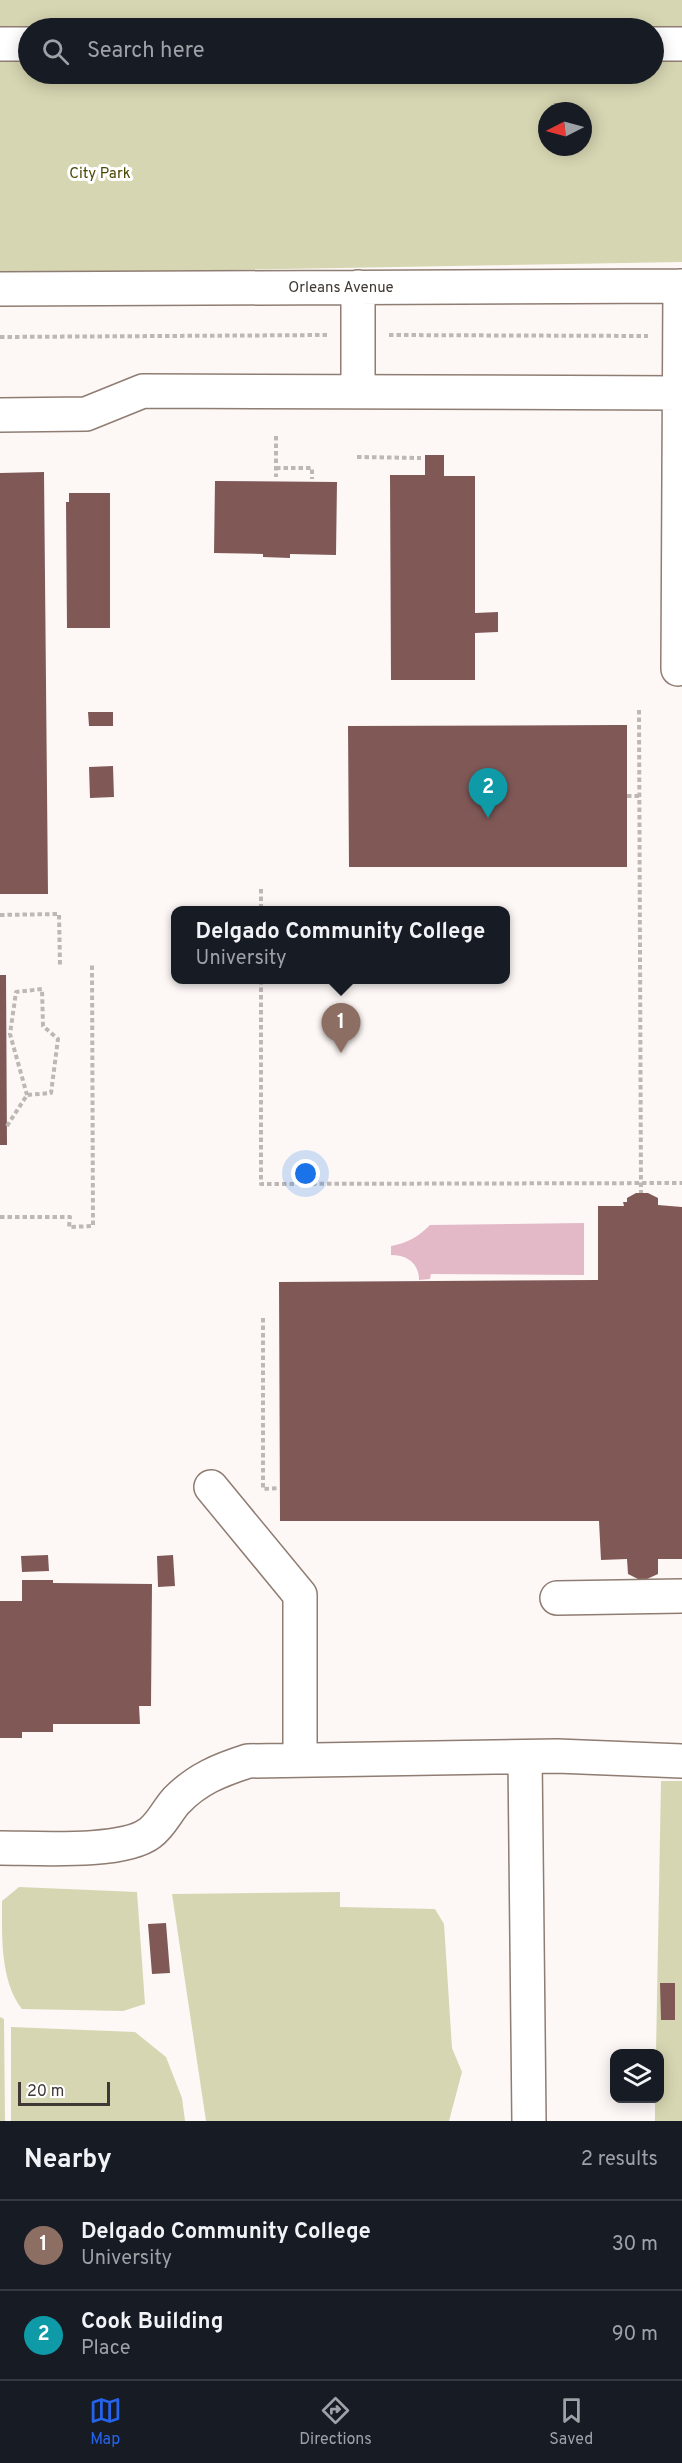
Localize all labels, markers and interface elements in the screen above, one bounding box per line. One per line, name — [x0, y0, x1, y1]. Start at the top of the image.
search box — [18, 18, 664, 84]
icon: search — [39, 35, 72, 68]
text: Search here — [87, 38, 205, 65]
north arrow — [538, 102, 592, 156]
park label: City Park — [69, 165, 131, 184]
street label: Orleans Avenue — [288, 279, 394, 298]
pin: 2 — [468, 768, 508, 818]
popup — [171, 906, 510, 984]
text: Delgado Community College — [196, 919, 485, 946]
text: University — [196, 946, 287, 972]
pin: 1 — [322, 1004, 360, 1053]
your location — [291, 1159, 320, 1188]
map controls — [610, 2049, 664, 2103]
button: layers — [610, 2049, 664, 2103]
scale bar — [18, 2079, 110, 2106]
text: 20 m — [27, 2082, 64, 2102]
text: Nearby — [24, 2144, 112, 2177]
text: 2 results — [581, 2147, 658, 2173]
text: Delgado Community College — [81, 2219, 371, 2246]
text: 1 — [40, 2232, 48, 2258]
text: 30 m — [612, 2232, 658, 2258]
text: University — [81, 2246, 172, 2272]
text: Cook Building — [81, 2309, 223, 2336]
text: 2 — [37, 2322, 50, 2348]
text: 90 m — [612, 2322, 658, 2348]
text: Place — [81, 2336, 131, 2362]
tab: Map — [89, 2394, 122, 2450]
tab: Directions — [299, 2394, 372, 2450]
tab: Saved — [549, 2394, 593, 2450]

